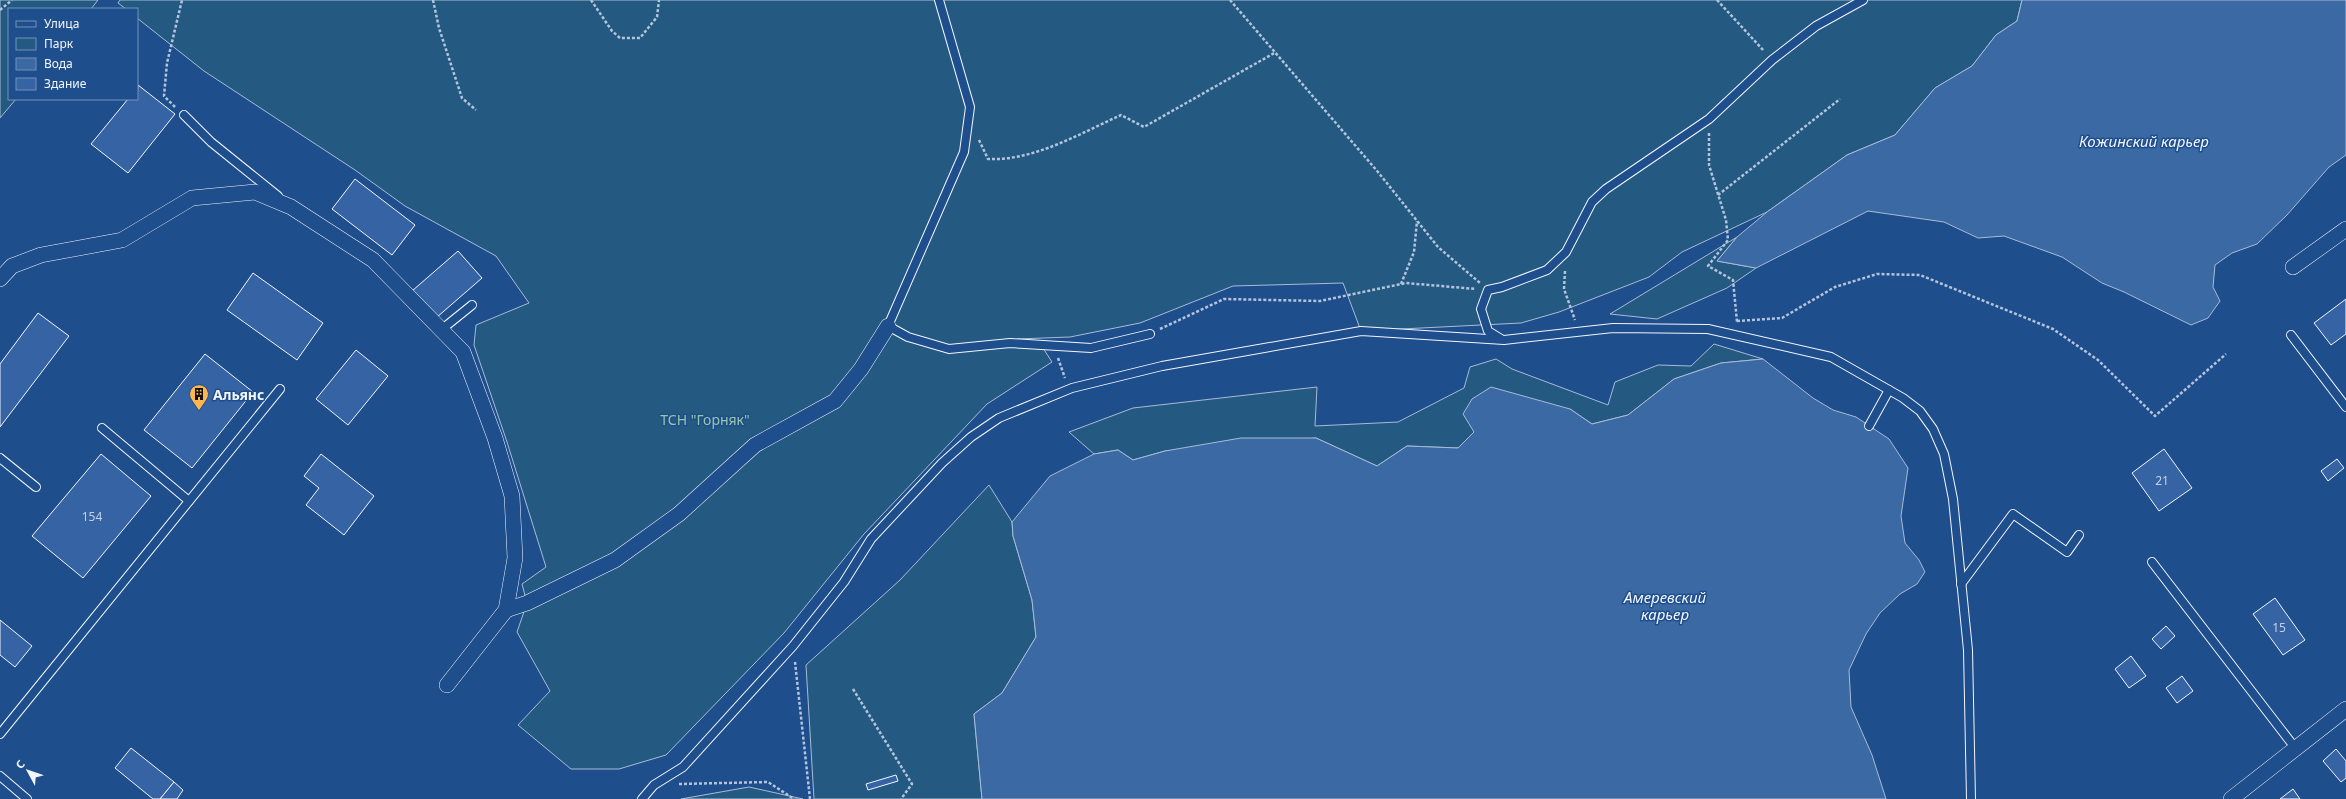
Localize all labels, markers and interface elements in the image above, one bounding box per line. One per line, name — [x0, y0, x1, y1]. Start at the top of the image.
legend — [8, 8, 138, 100]
text: Улица — [44, 15, 79, 32]
text: Парк — [44, 35, 74, 52]
text: Вода — [44, 55, 73, 72]
text: Здание — [44, 75, 87, 92]
water label: Кожинский карьер — [2079, 131, 2209, 151]
building icon: Альянс — [188, 383, 210, 411]
place label: Альянс — [213, 385, 264, 404]
park label: ТСН "Горняк" — [660, 410, 750, 429]
house number: 21 — [2155, 472, 2169, 489]
house number: 154 — [82, 508, 102, 525]
water label: Амеревский карьер — [1623, 587, 1706, 624]
house number: 15 — [2272, 619, 2286, 636]
north arrow — [8, 751, 48, 791]
text: С — [12, 757, 28, 772]

